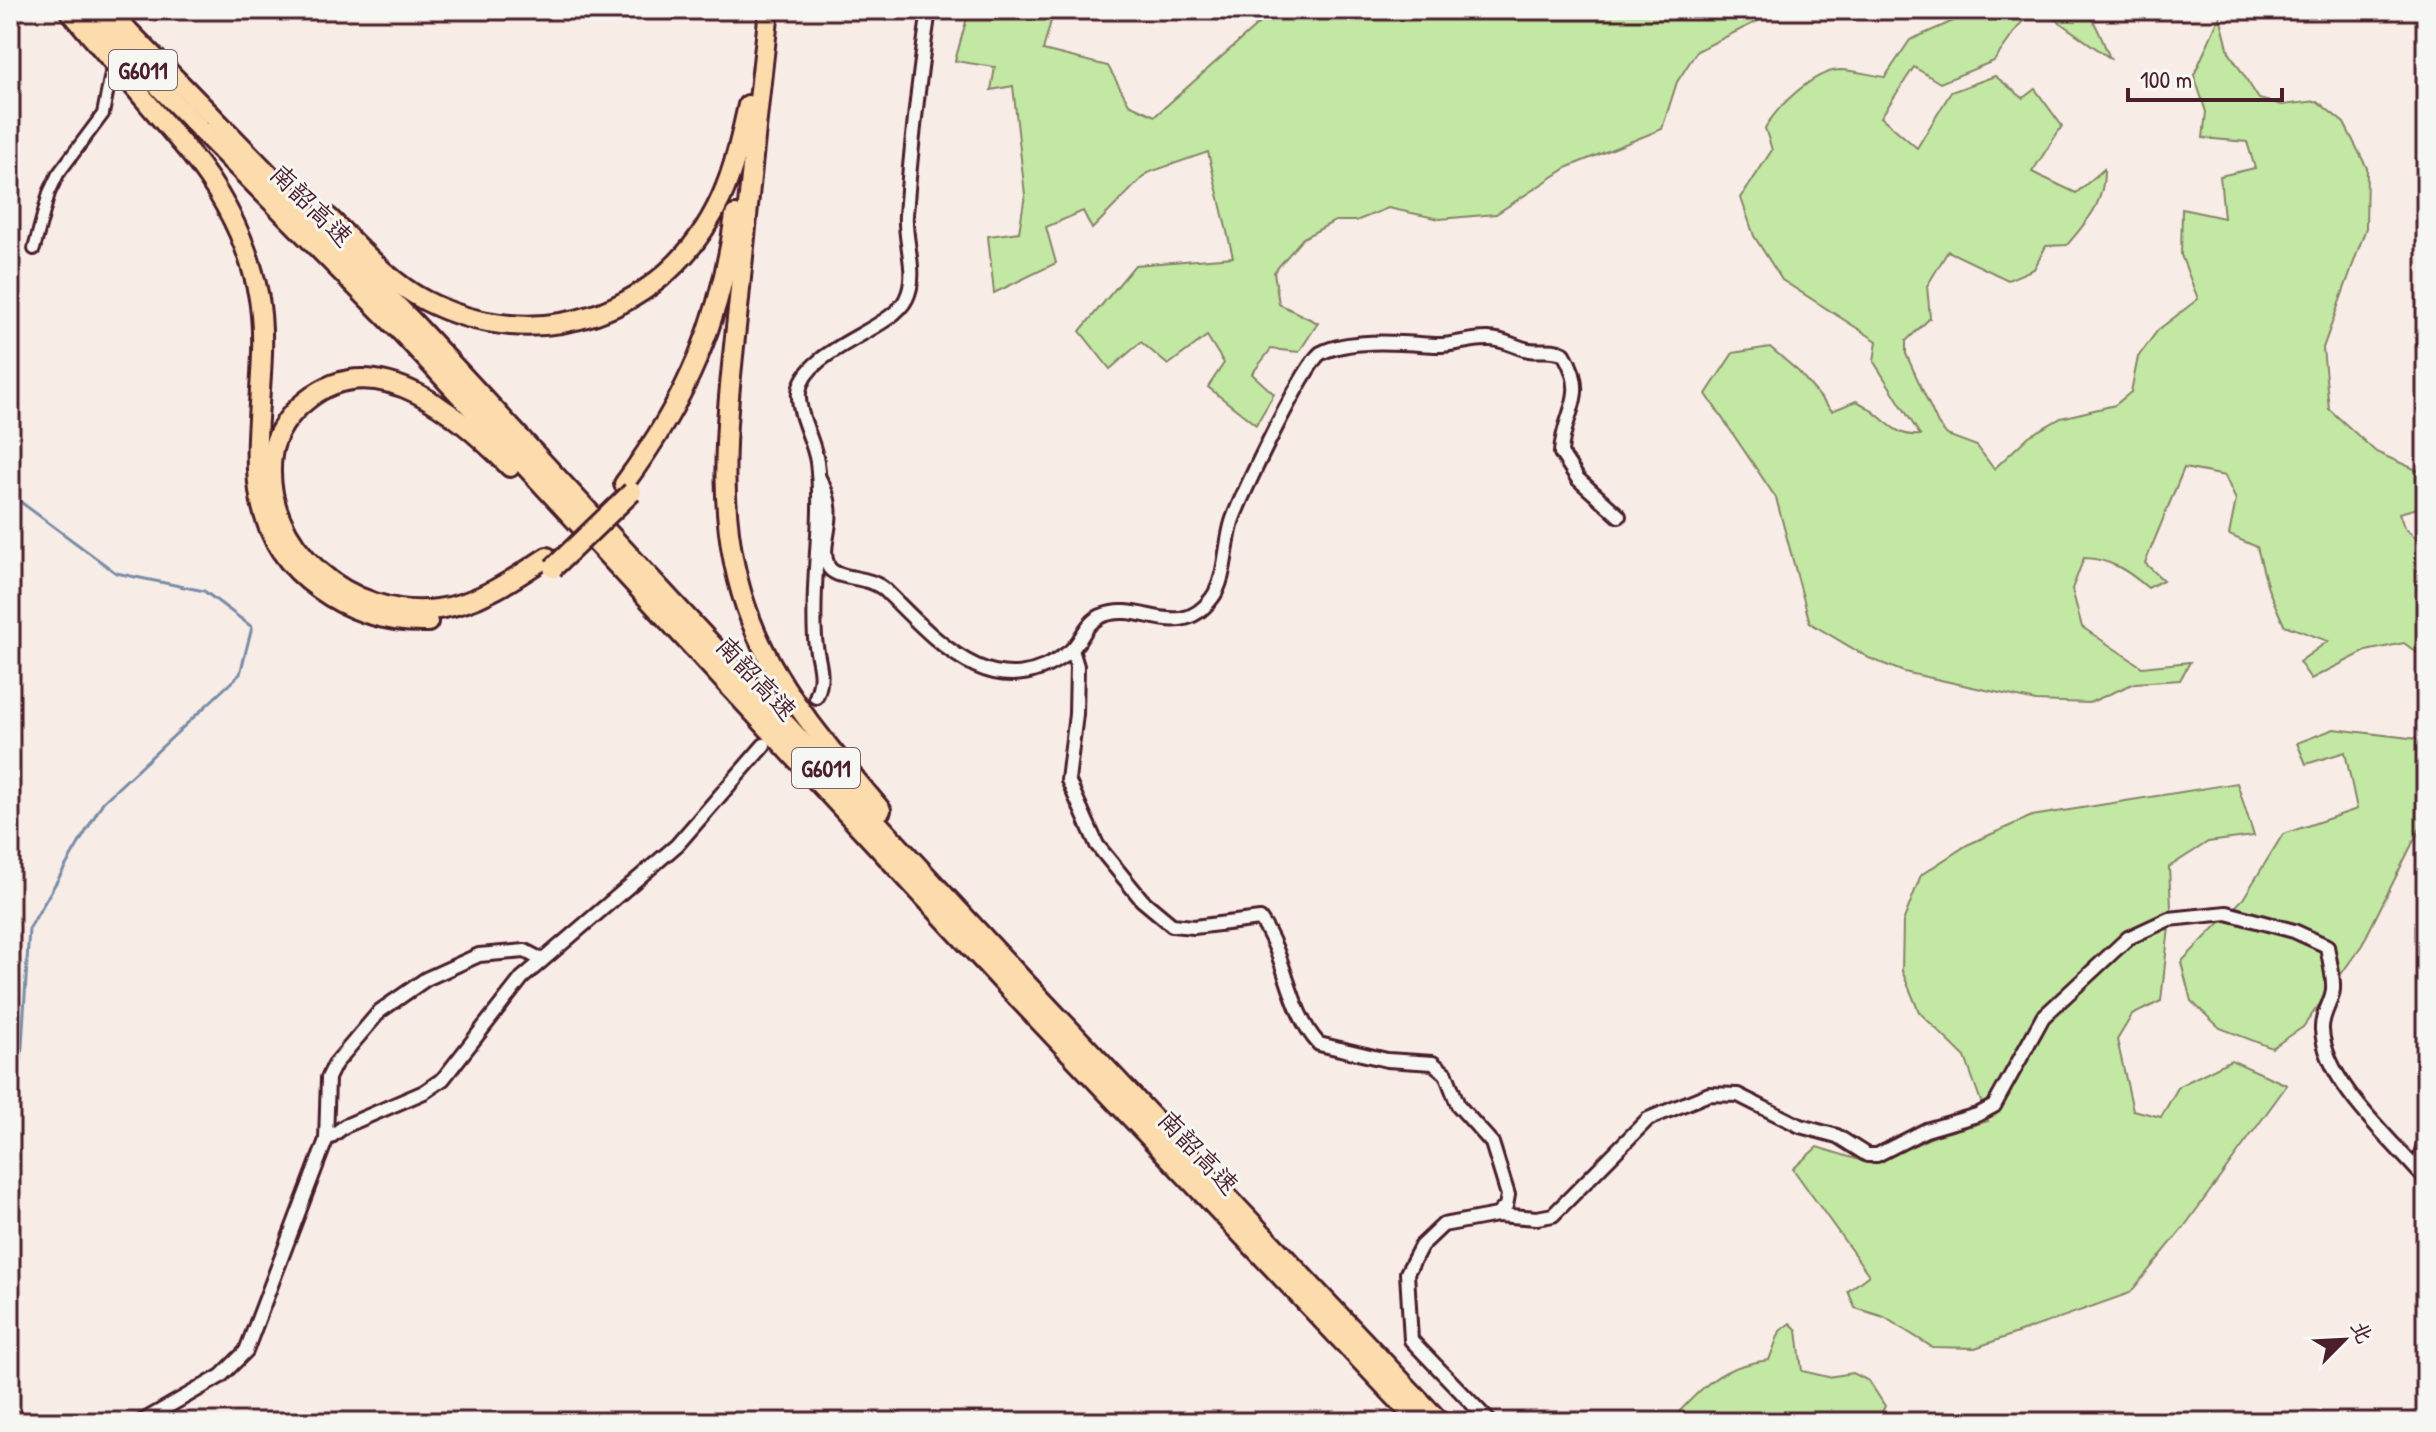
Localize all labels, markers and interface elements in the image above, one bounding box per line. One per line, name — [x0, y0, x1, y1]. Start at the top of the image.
road number: G6011 — [109, 50, 177, 90]
scale bar — [2128, 52, 2282, 102]
text: 100 m — [2140, 63, 2192, 95]
street label: 南韶高速 — [263, 156, 361, 254]
street label: 南韶高速 — [709, 628, 805, 728]
road number: G6011 — [792, 748, 860, 788]
street label: 南韶高速 — [1151, 1102, 1247, 1202]
north arrow — [2304, 1300, 2384, 1380]
text: 北 — [2344, 1316, 2380, 1348]

